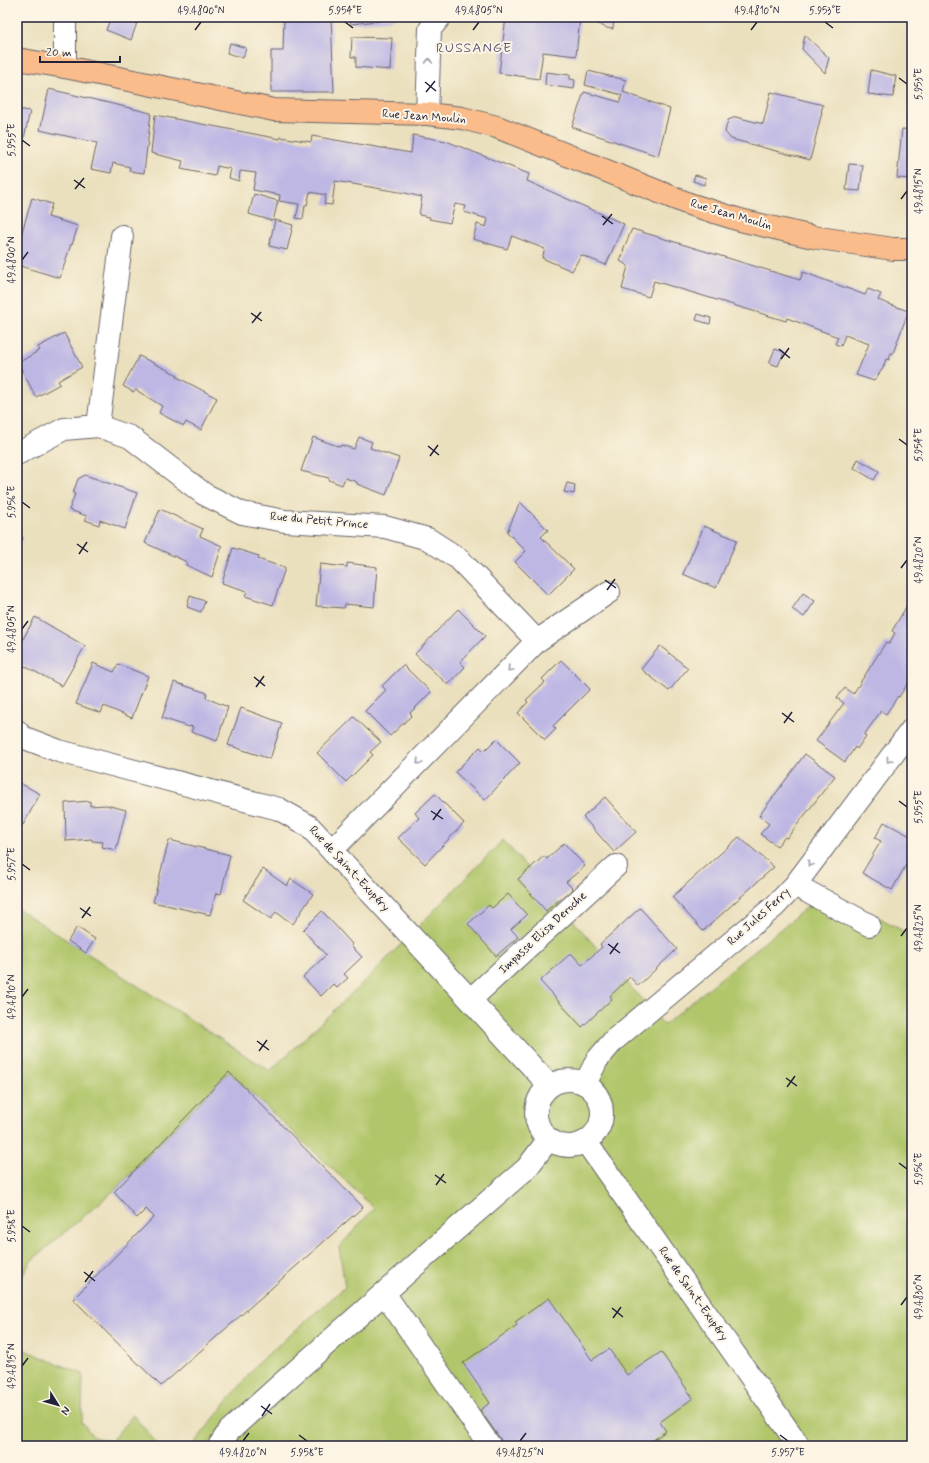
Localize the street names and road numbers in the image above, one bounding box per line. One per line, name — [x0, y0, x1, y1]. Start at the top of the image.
street label: Rue Jean Moulin — [381, 106, 467, 128]
street label: Rue Jean Moulin — [688, 196, 774, 234]
street label: Rue du Petit Prince — [269, 509, 369, 533]
street label: Rue de Saint-Exupéry — [305, 823, 393, 915]
street label: Rue Jules Ferry — [724, 884, 794, 950]
street label: Impasse Elisa Deroche — [496, 888, 590, 978]
street label: Rue de Saint-Exupéry — [654, 1244, 732, 1344]

